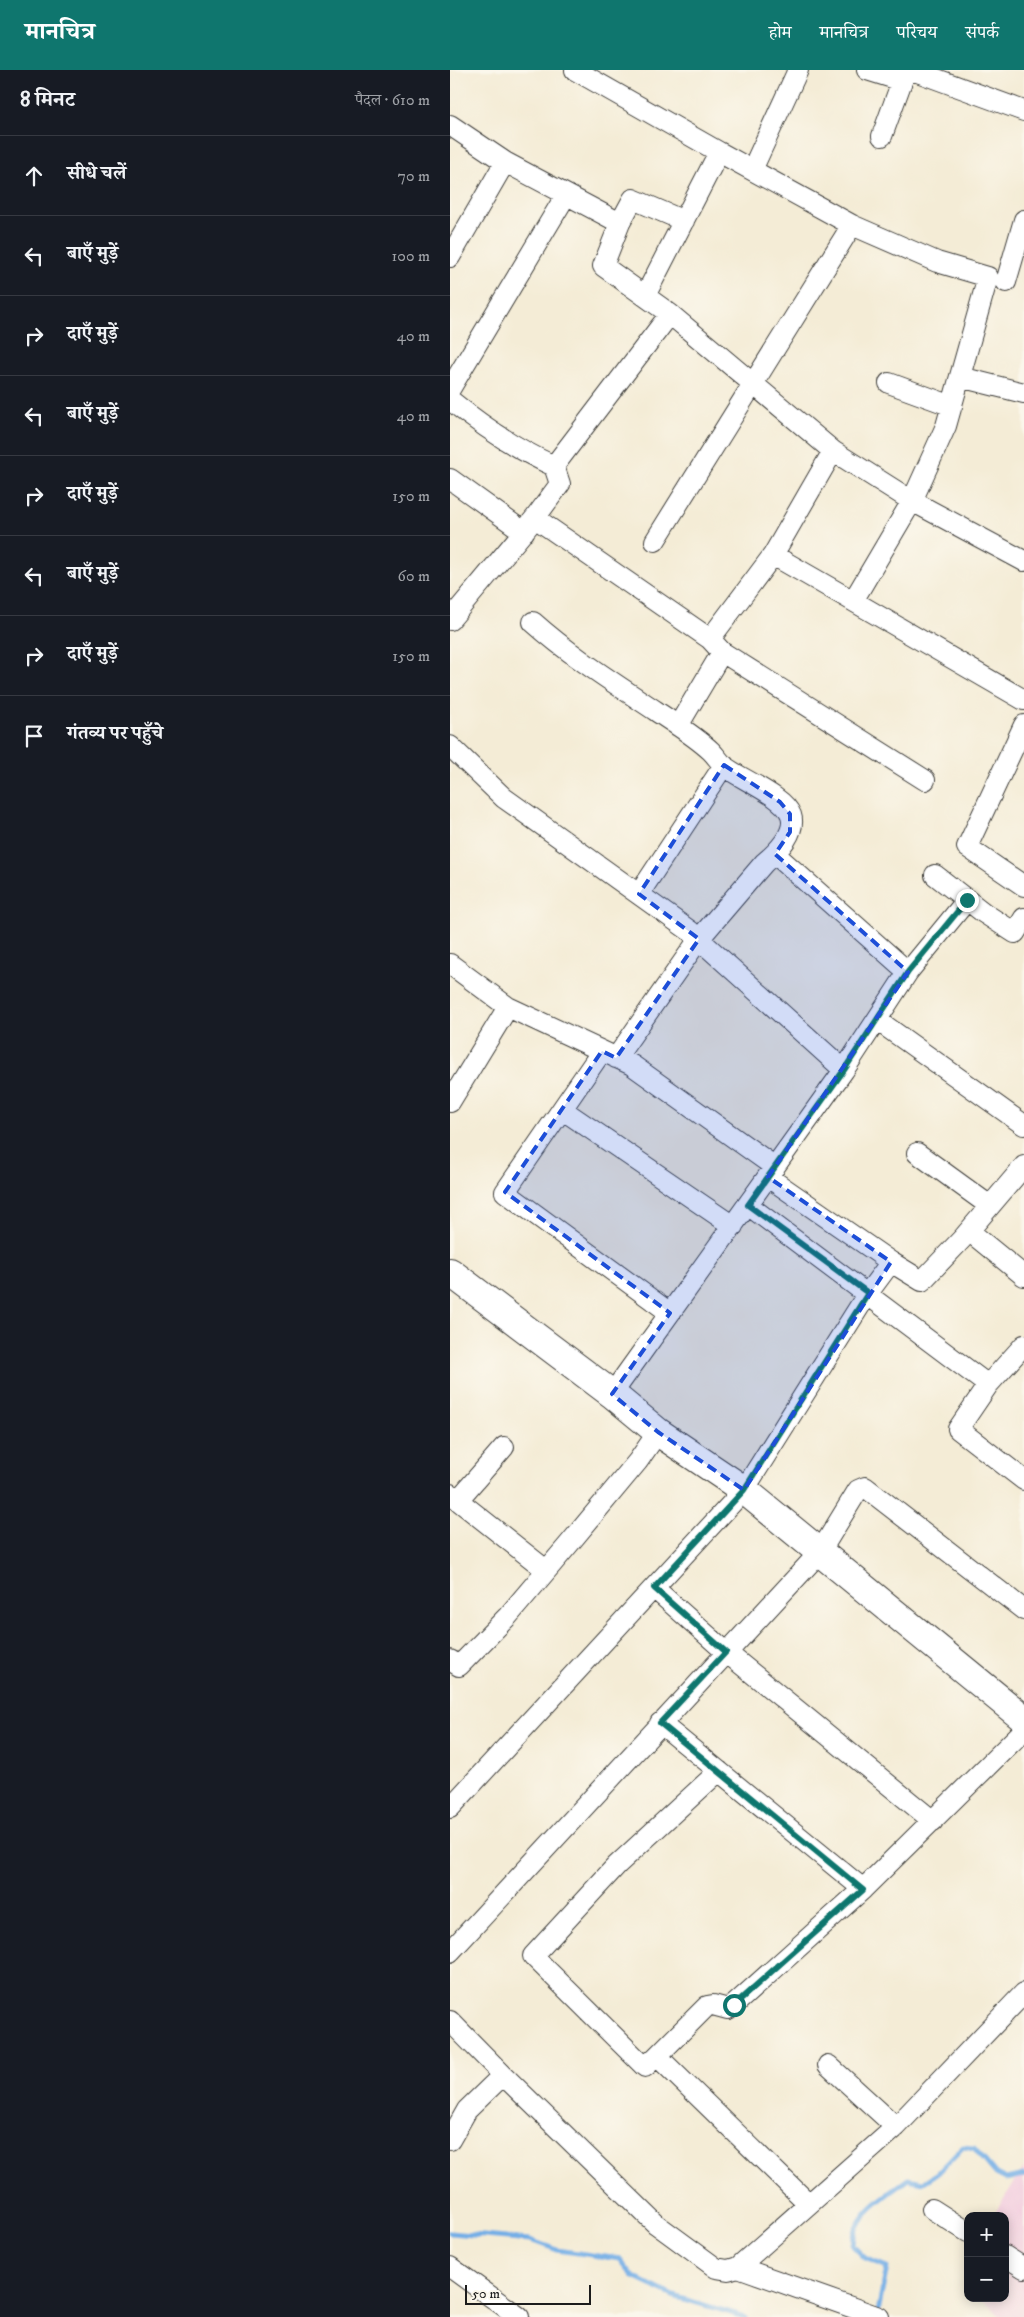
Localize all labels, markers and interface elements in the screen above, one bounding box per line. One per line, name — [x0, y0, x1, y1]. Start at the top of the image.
text: मानचित्र — [25, 17, 95, 47]
text: होम — [769, 22, 792, 44]
text: मानचित्र — [820, 22, 868, 44]
text: परिचय — [896, 22, 937, 44]
text: संपर्क — [965, 22, 999, 44]
text: 8 मिनट — [20, 87, 75, 113]
text: पैदल · 610 m — [355, 90, 430, 110]
icon: ahead — [20, 162, 48, 190]
text: सीधे चलें — [67, 162, 126, 185]
text: 70 m — [398, 166, 430, 186]
icon: left — [20, 242, 48, 270]
text: बाएँ मुड़ें — [67, 242, 118, 265]
text: 100 m — [392, 246, 430, 266]
icon: right — [20, 322, 48, 350]
text: दाएँ मुड़ें — [67, 322, 118, 345]
text: 40 m — [397, 326, 430, 346]
icon: left — [20, 402, 48, 430]
text: बाएँ मुड़ें — [67, 402, 118, 425]
text: 40 m — [397, 406, 430, 426]
icon: right — [20, 482, 48, 510]
text: दाएँ मुड़ें — [67, 482, 118, 505]
text: 150 m — [392, 486, 430, 506]
icon: left — [20, 562, 48, 590]
text: बाएँ मुड़ें — [67, 562, 118, 585]
text: 60 m — [398, 566, 430, 586]
icon: right — [20, 642, 48, 670]
text: दाएँ मुड़ें — [67, 642, 118, 665]
text: 150 m — [392, 646, 430, 666]
icon: arrive — [20, 722, 48, 750]
text: गंतव्य पर पहुँचे — [67, 722, 163, 745]
route end — [956, 889, 979, 912]
route start — [723, 1994, 746, 2017]
map controls — [964, 2212, 1009, 2302]
button: + — [964, 2212, 1009, 2257]
button: − — [964, 2257, 1009, 2302]
scale bar — [465, 2282, 591, 2305]
text: 50 m — [472, 2285, 500, 2303]

